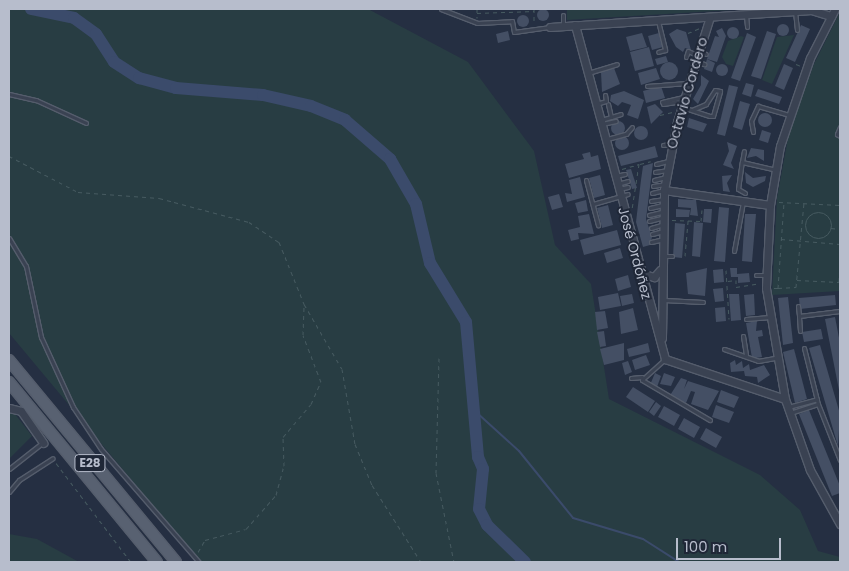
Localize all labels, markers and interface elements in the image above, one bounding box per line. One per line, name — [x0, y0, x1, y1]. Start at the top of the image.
street label: Octavio Cordero — [663, 35, 711, 151]
street label: José Ordóñez — [615, 205, 655, 301]
road number: E28 — [74, 453, 106, 472]
scale bar — [679, 528, 784, 560]
text: 100 m — [684, 536, 727, 557]

